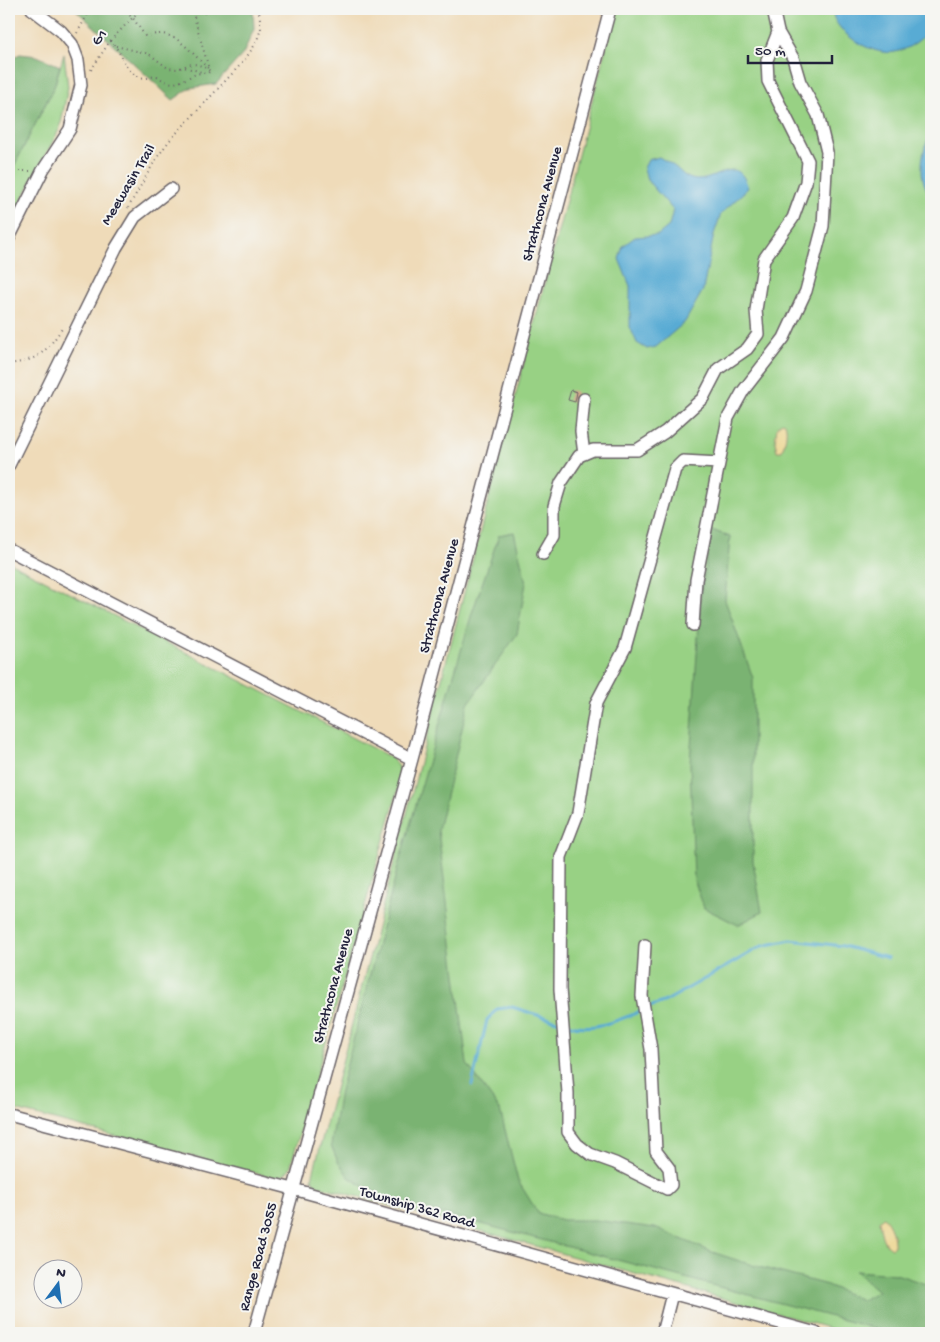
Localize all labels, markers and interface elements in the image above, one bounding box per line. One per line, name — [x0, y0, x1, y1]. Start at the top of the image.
street label: G1 — [88, 26, 112, 50]
scale bar — [748, 32, 831, 64]
text: 50 m — [755, 43, 786, 61]
street label: Meewasin Trail — [98, 141, 160, 229]
street label: Strathcona Avenue — [519, 144, 567, 263]
street label: Strathcona Avenue — [416, 536, 464, 655]
street label: Strathcona Avenue — [310, 926, 358, 1045]
street label: Township 362 Road — [356, 1183, 478, 1233]
street label: Range Road 3055 — [236, 1201, 282, 1313]
north arrow — [32, 1260, 82, 1310]
text: N — [54, 1264, 67, 1283]

